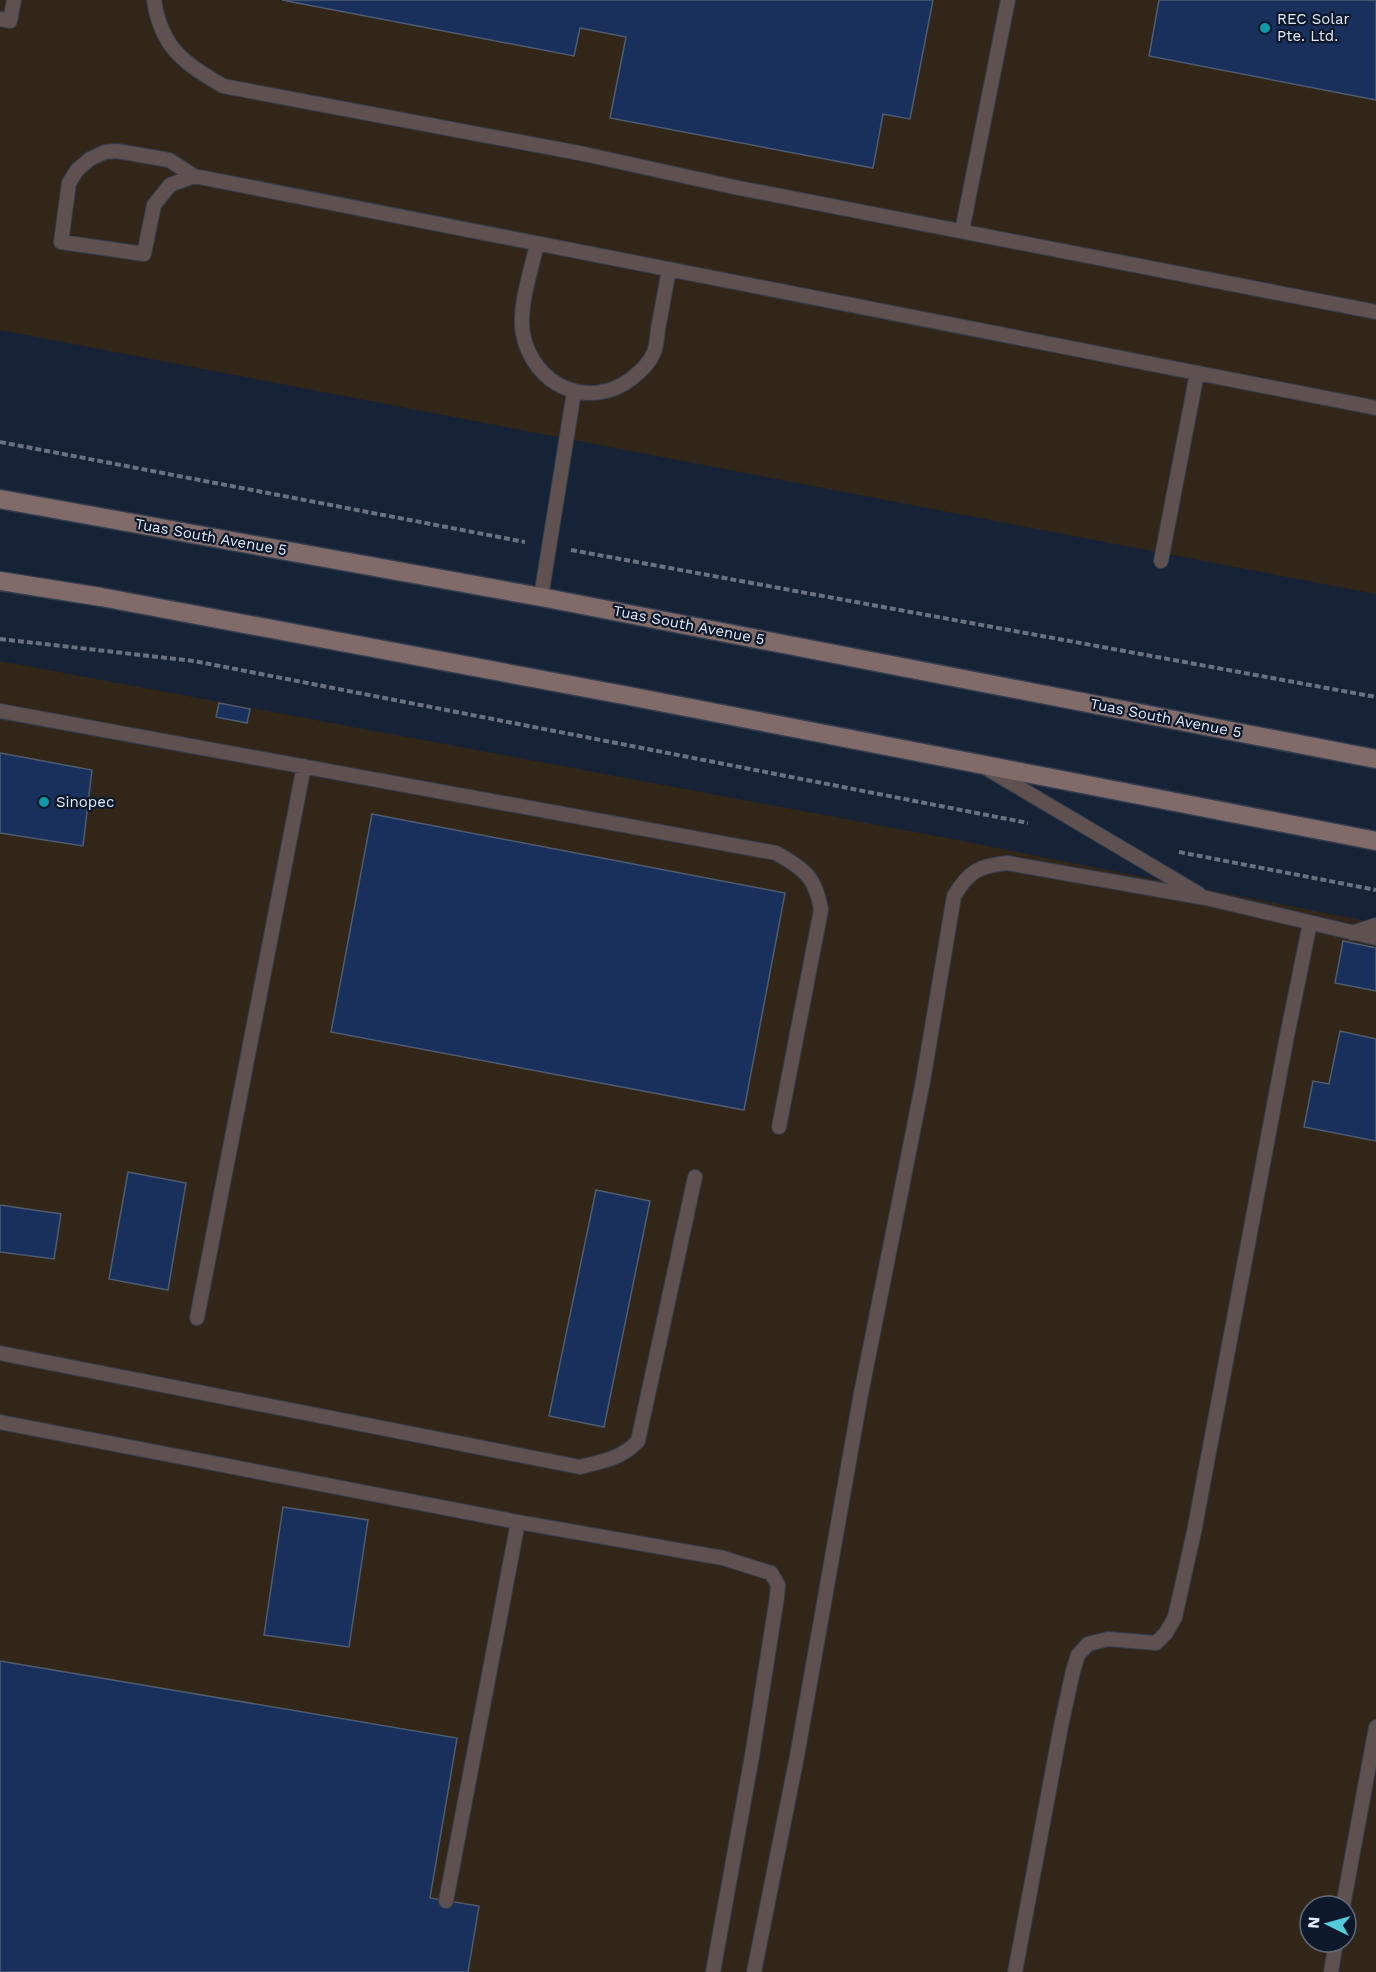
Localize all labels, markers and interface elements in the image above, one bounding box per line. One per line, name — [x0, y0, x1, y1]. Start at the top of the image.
place label: REC Solar Pte. Ltd. — [1277, 10, 1350, 45]
marker: REC Solar Pte. Ltd. — [1258, 21, 1272, 35]
street label: Tuas South Avenue 5 — [134, 515, 288, 559]
street label: Tuas South Avenue 5 — [612, 601, 766, 649]
street label: Tuas South Avenue 5 — [1089, 694, 1243, 742]
place label: Sinopec — [56, 793, 114, 811]
marker: Sinopec — [37, 795, 51, 809]
north arrow — [1298, 1894, 1358, 1954]
text: N — [1304, 1916, 1324, 1929]

